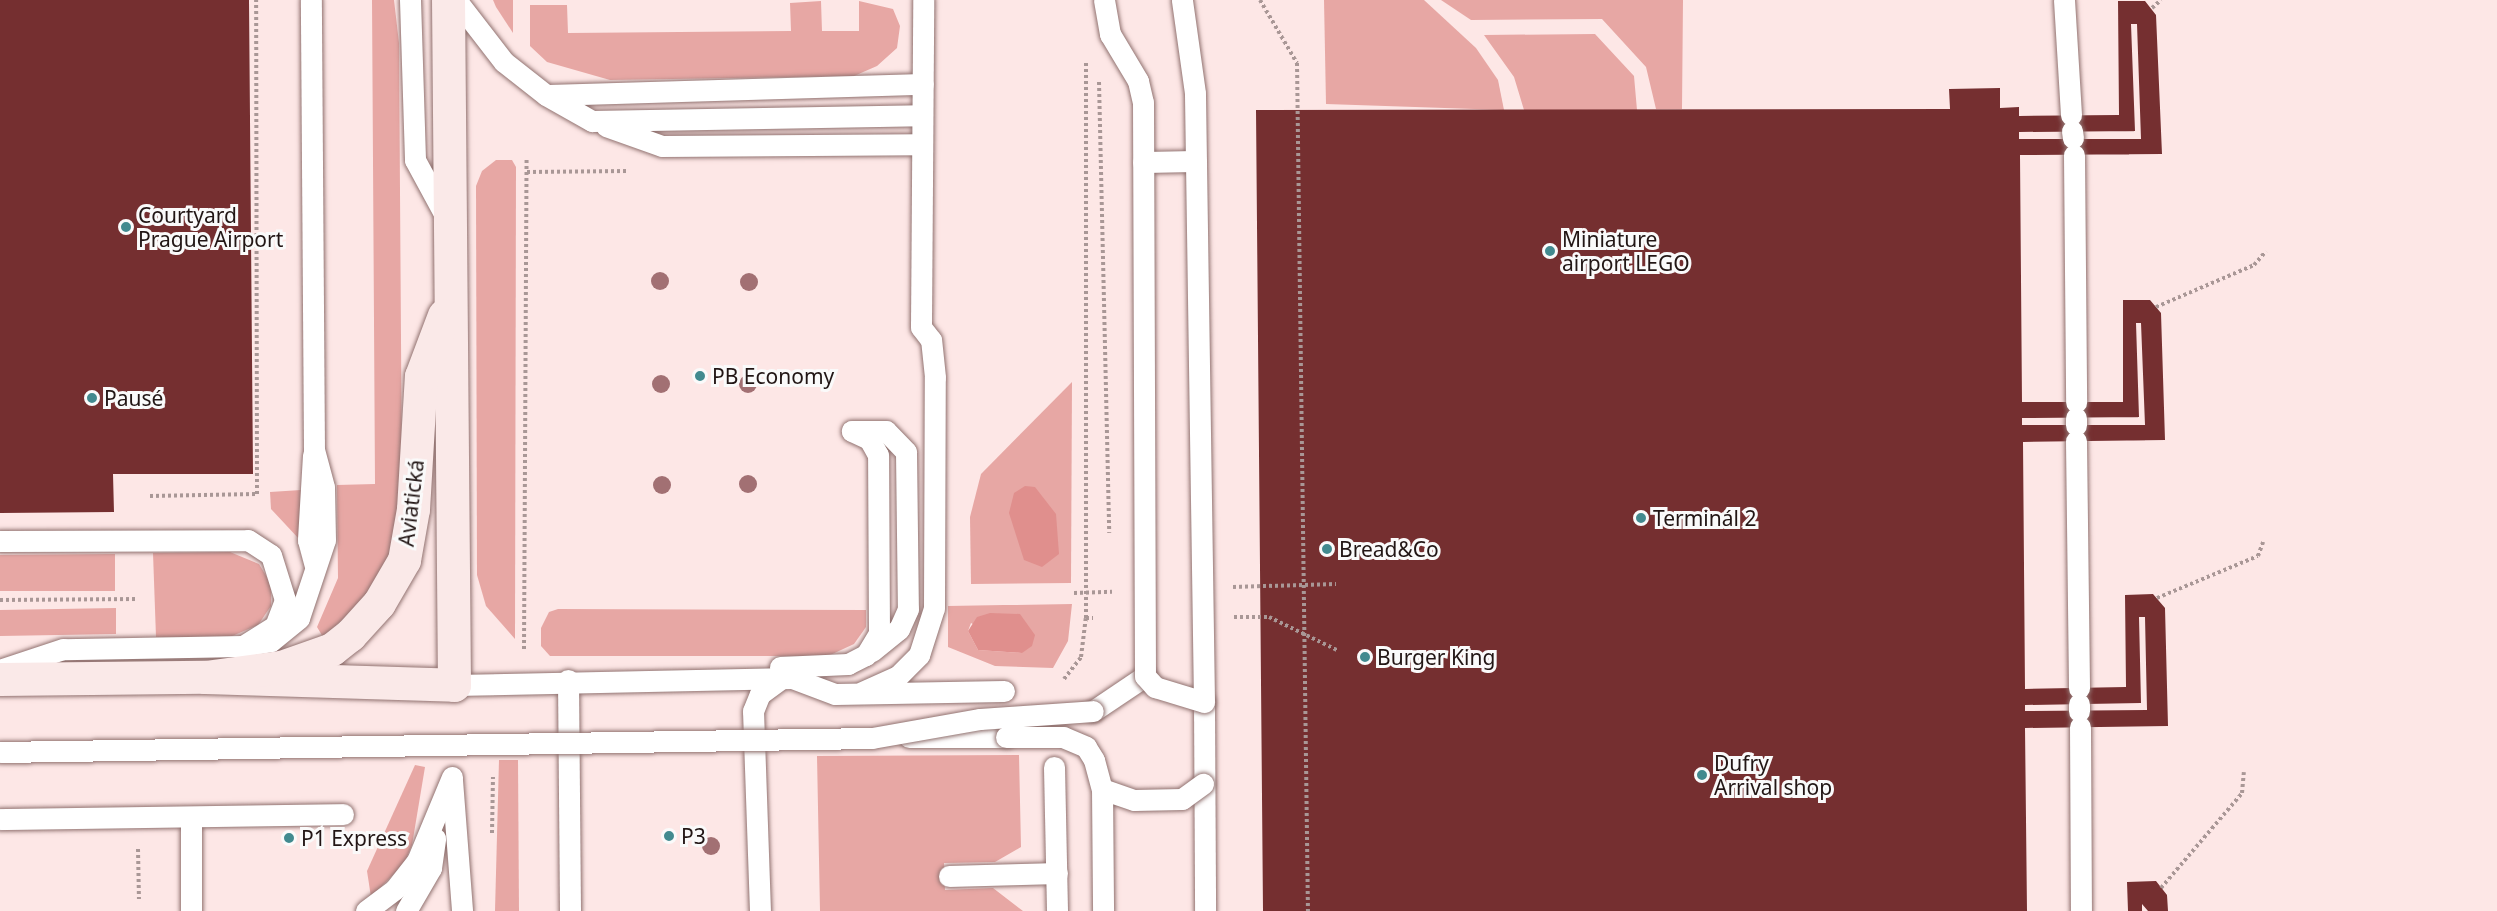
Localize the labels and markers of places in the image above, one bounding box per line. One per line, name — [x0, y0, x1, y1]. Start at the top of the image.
place label: Courtyard Prague Airport — [138, 202, 283, 252]
marker: Courtyard Prague Airport — [119, 220, 133, 234]
place label: Miniature airport LEGO — [1562, 226, 1690, 276]
marker: Miniature airport LEGO — [1543, 244, 1557, 258]
place label: PB Economy — [712, 363, 834, 389]
marker: PB Economy — [693, 369, 707, 383]
place label: Pausé — [104, 385, 163, 411]
marker: Pausé — [85, 391, 99, 405]
place label: Terminál 2 — [1653, 505, 1756, 531]
marker: Terminál 2 — [1634, 511, 1648, 525]
place label: Bread&Co — [1339, 536, 1439, 562]
marker: Bread&Co — [1320, 542, 1334, 556]
place label: Burger King — [1377, 644, 1495, 670]
marker: Burger King — [1358, 650, 1372, 664]
place label: Dufry Arrival shop — [1714, 750, 1832, 800]
marker: Dufry Arrival shop — [1695, 768, 1709, 782]
place label: P3 — [681, 823, 706, 849]
place label: P1 Express — [301, 825, 407, 851]
marker: P3 — [662, 829, 676, 843]
marker: P1 Express — [282, 831, 296, 845]

